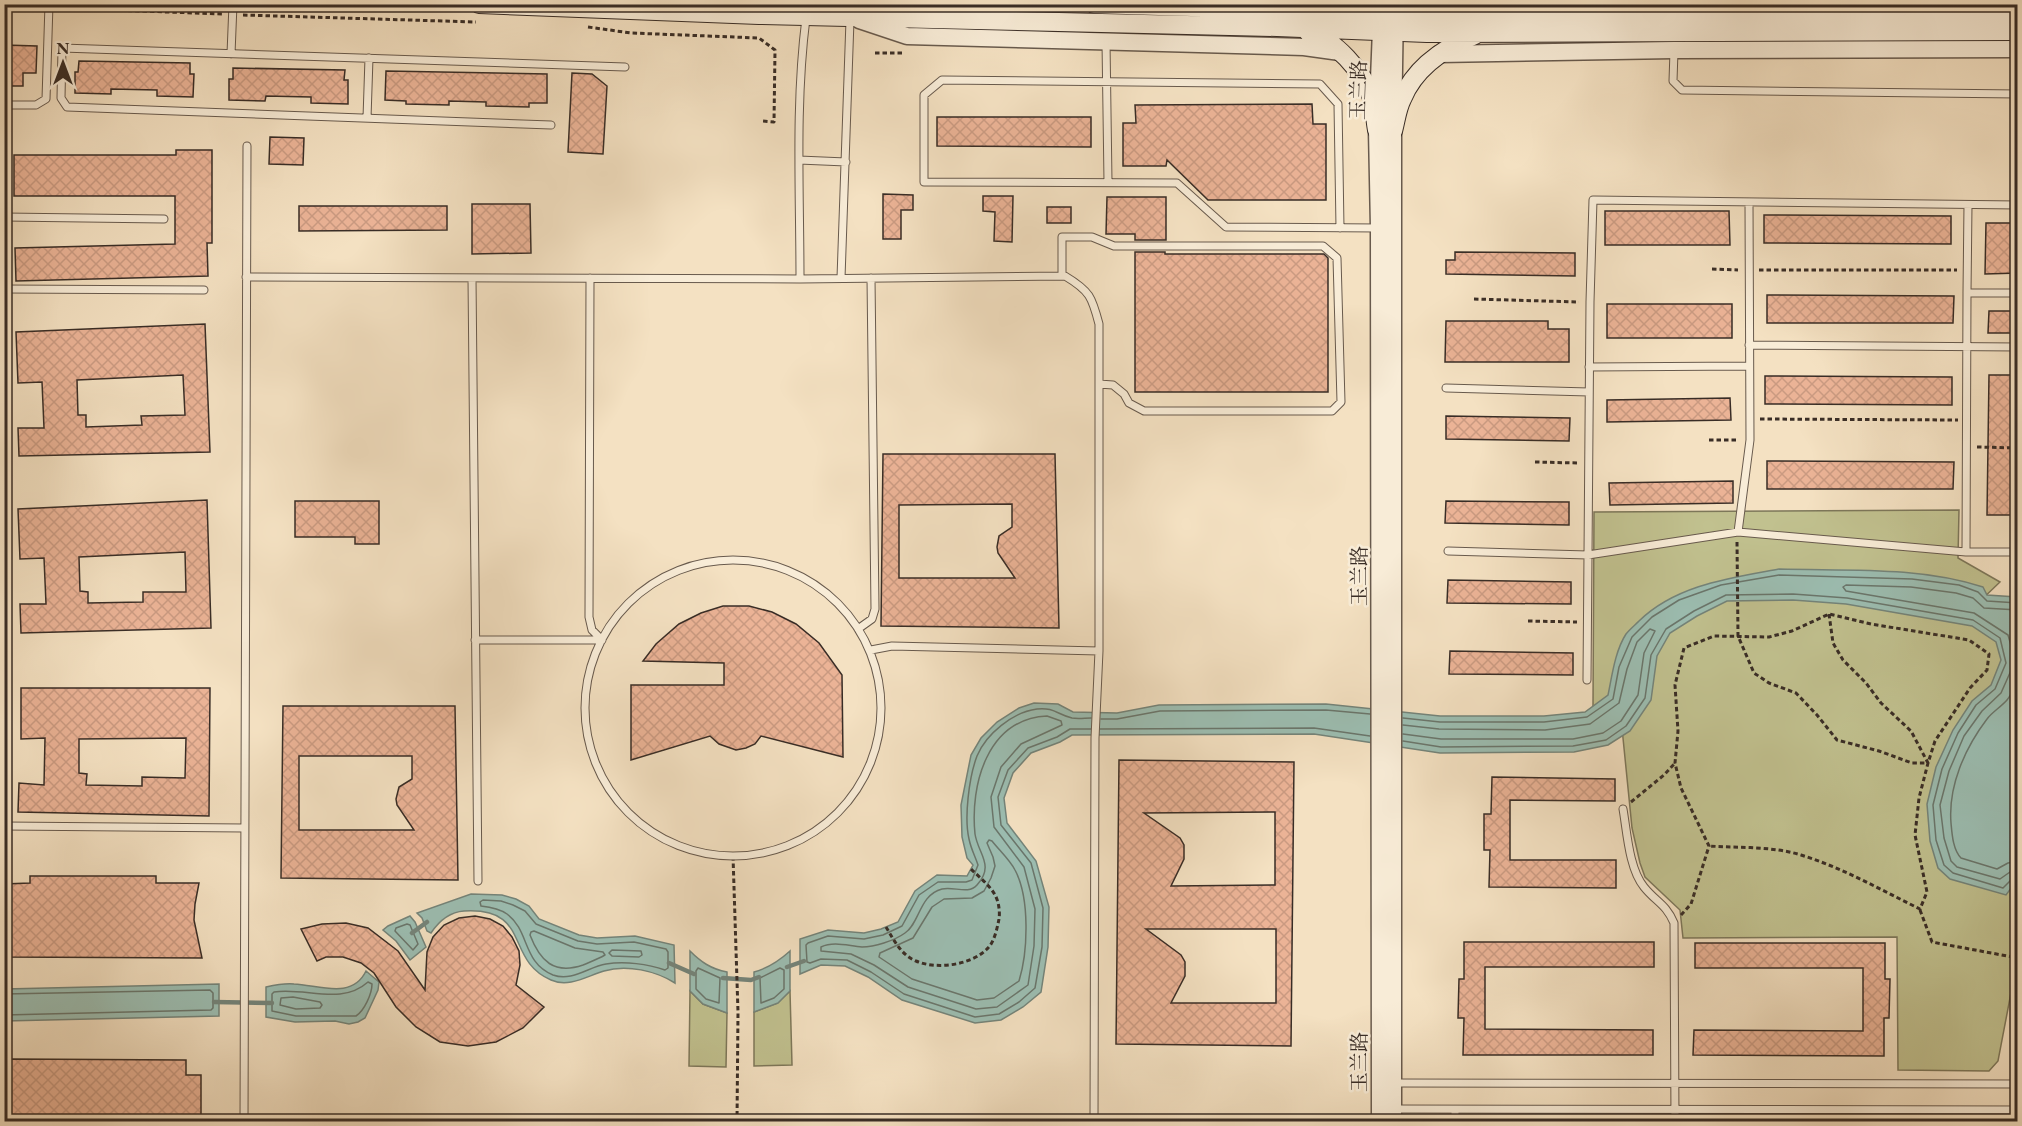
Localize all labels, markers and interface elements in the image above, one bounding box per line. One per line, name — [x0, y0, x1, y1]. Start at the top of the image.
north arrow — [33, 33, 93, 93]
text: N — [57, 38, 70, 59]
street label: 玉兰路 — [1344, 60, 1372, 120]
street label: 玉兰路 — [1346, 546, 1372, 606]
street label: 玉兰路 — [1346, 1032, 1372, 1092]

